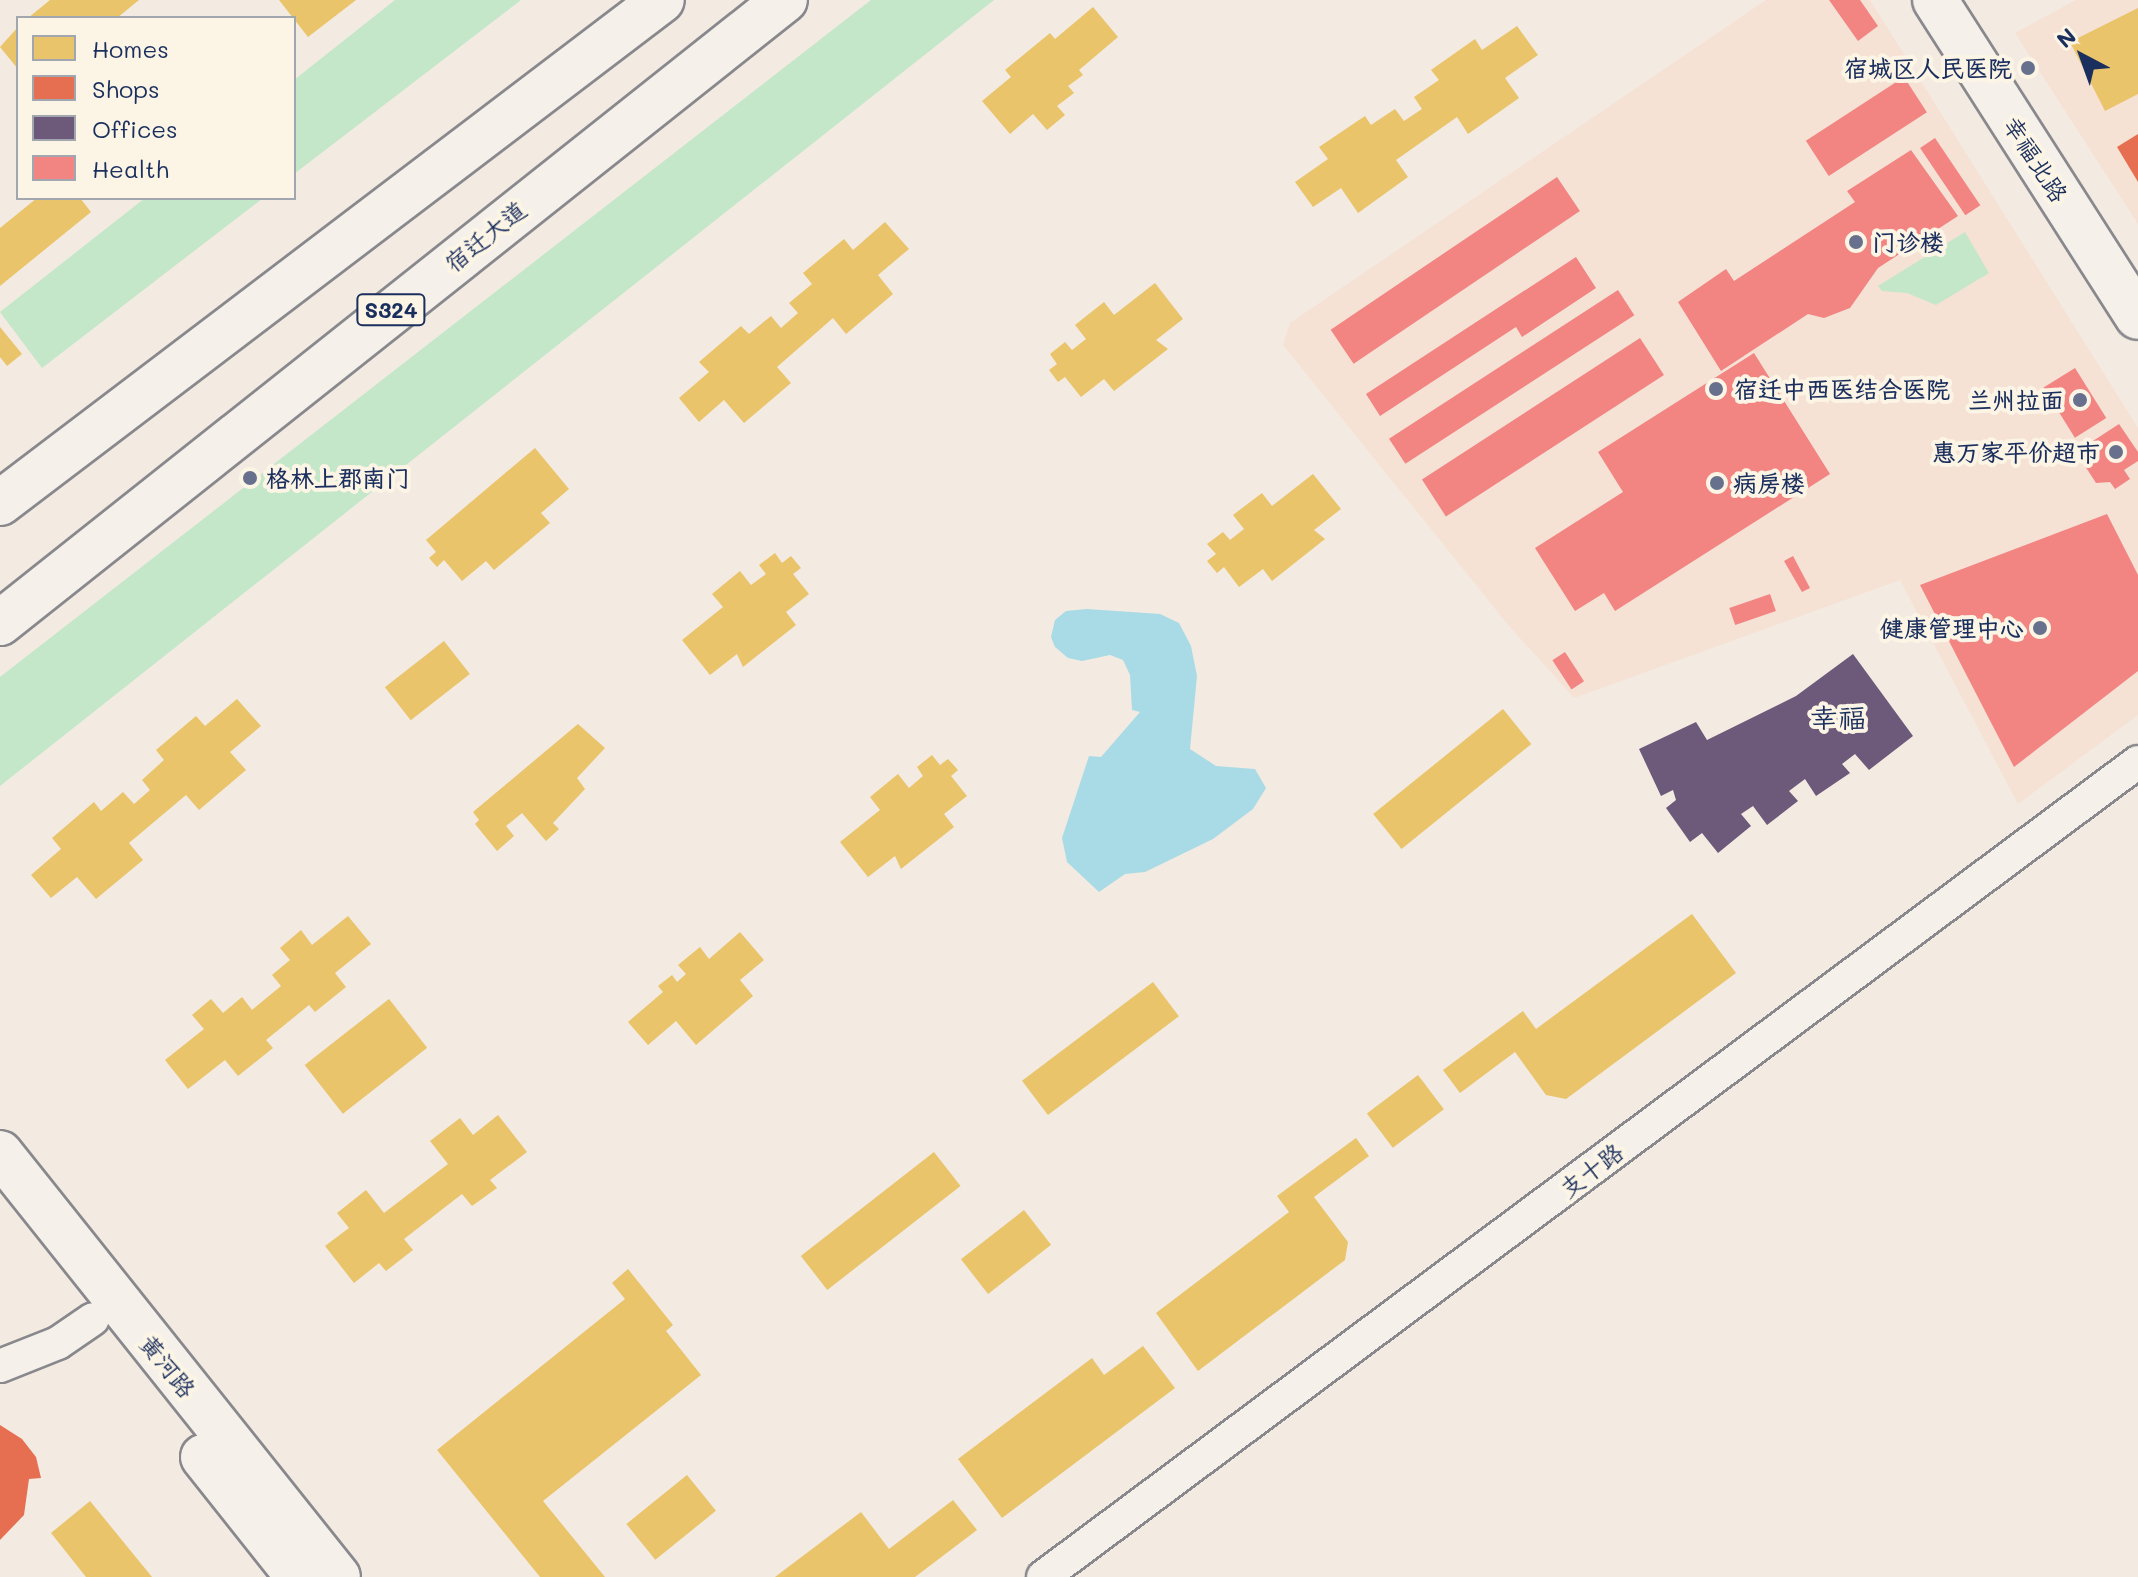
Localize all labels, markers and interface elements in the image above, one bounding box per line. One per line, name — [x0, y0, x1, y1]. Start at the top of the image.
legend — [16, 16, 296, 200]
north arrow — [2042, 16, 2122, 96]
text: N — [2050, 21, 2082, 54]
text: Homes — [92, 33, 169, 64]
place label: 宿城区人民医院 — [1844, 54, 2012, 82]
marker: 宿城区人民医院 — [2019, 59, 2037, 77]
text: Shops — [92, 73, 160, 104]
street label: 幸福北路 — [1998, 111, 2074, 207]
text: Offices — [92, 113, 178, 144]
text: Health — [92, 153, 169, 184]
street label: 宿迁大道 — [439, 195, 531, 277]
place label: 门诊楼 — [1872, 228, 1944, 256]
marker: 门诊楼 — [1847, 233, 1865, 251]
road number: S324 — [355, 292, 427, 328]
place label: 宿迁中西医结合医院 — [1734, 375, 1950, 403]
marker: 宿迁中西医结合医院 — [1705, 378, 1727, 400]
place label: 兰州拉面 — [1968, 386, 2064, 414]
marker: 兰州拉面 — [2071, 391, 2089, 409]
place label: 惠万家平价超市 — [1932, 438, 2100, 466]
marker: 惠万家平价超市 — [2107, 443, 2125, 461]
place label: 格林上郡南门 — [266, 464, 410, 492]
marker: 格林上郡南门 — [241, 469, 259, 487]
place label: 病房楼 — [1733, 469, 1805, 497]
marker: 病房楼 — [1708, 474, 1726, 492]
place label: 健康管理中心 — [1880, 614, 2024, 642]
marker: 健康管理中心 — [2031, 619, 2049, 637]
district label: 幸福 — [1810, 700, 1866, 734]
street label: 支十路 — [1554, 1137, 1628, 1203]
street label: 黄河路 — [134, 1329, 202, 1403]

